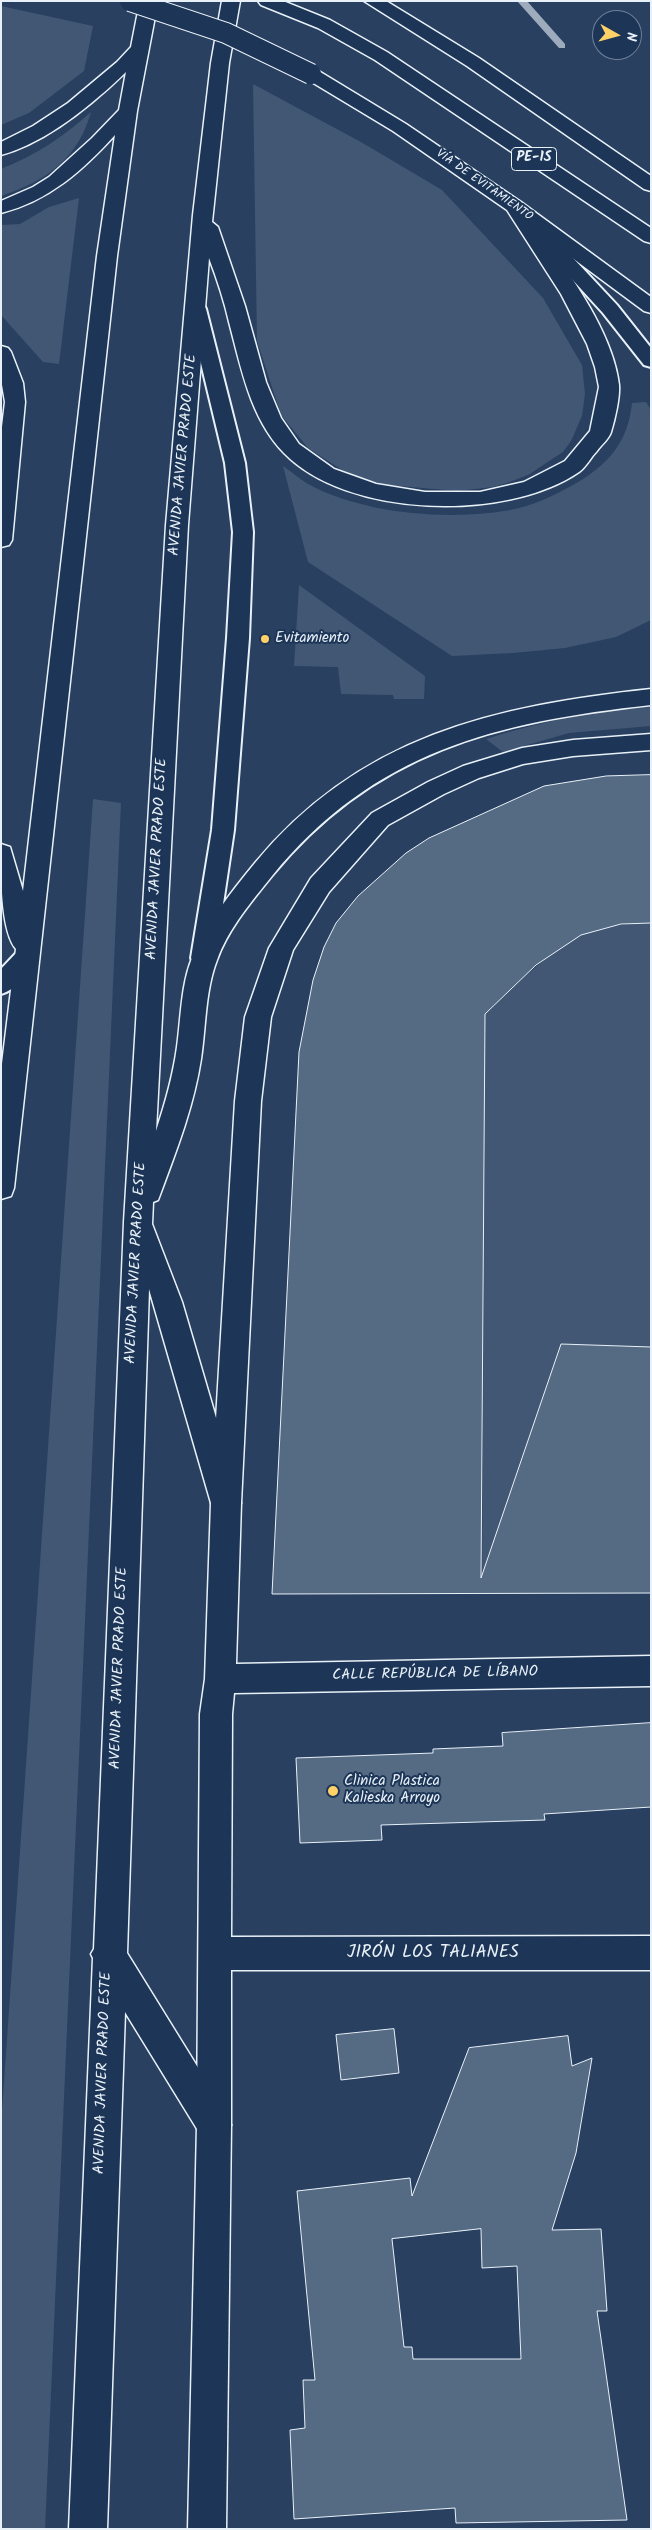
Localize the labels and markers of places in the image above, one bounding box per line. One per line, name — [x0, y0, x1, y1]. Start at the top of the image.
place label: Evitamiento — [275, 630, 349, 648]
marker: Evitamiento — [259, 633, 271, 645]
place label: Clinica Plastica Kalieska Arroyo — [344, 1773, 440, 1808]
marker: Clinica Plastica Kalieska Arroyo — [326, 1784, 340, 1798]

